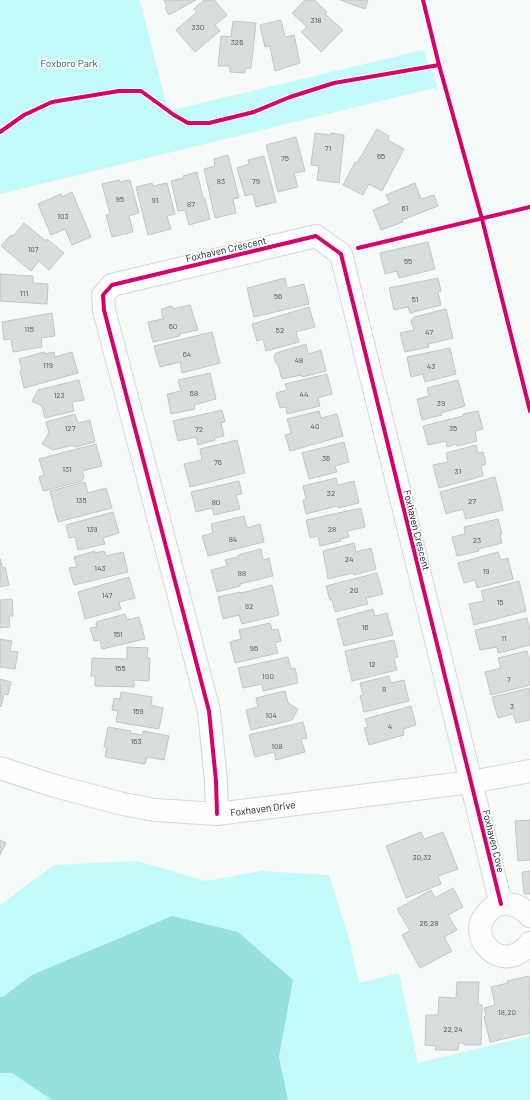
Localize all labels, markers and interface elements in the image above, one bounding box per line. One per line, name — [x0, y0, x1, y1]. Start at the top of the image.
house number: 318 — [310, 15, 322, 25]
house number: 330 — [192, 22, 204, 32]
house number: 326 — [231, 37, 243, 47]
park label: Foxboro Park — [41, 57, 97, 69]
house number: 71 — [325, 143, 332, 153]
house number: 65 — [377, 151, 385, 161]
house number: 75 — [281, 153, 289, 163]
house number: 83 — [217, 176, 225, 186]
house number: 79 — [252, 176, 260, 186]
house number: 95 — [116, 194, 124, 204]
house number: 91 — [152, 195, 159, 205]
house number: 87 — [187, 199, 195, 209]
house number: 61 — [402, 203, 409, 213]
house number: 103 — [57, 211, 69, 221]
street label: Foxhaven Crescent — [185, 234, 268, 264]
house number: 107 — [27, 244, 39, 254]
house number: 55 — [404, 256, 412, 266]
house number: 111 — [20, 288, 28, 298]
house number: 56 — [274, 291, 282, 301]
house number: 51 — [412, 294, 419, 304]
house number: 60 — [169, 321, 177, 331]
house number: 115 — [24, 324, 34, 334]
house number: 52 — [276, 325, 284, 335]
house number: 47 — [425, 327, 433, 337]
house number: 64 — [183, 349, 191, 359]
house number: 48 — [295, 355, 303, 365]
house number: 119 — [43, 360, 53, 370]
house number: 43 — [427, 361, 435, 371]
house number: 68 — [190, 388, 198, 398]
house number: 44 — [300, 389, 308, 399]
house number: 123 — [53, 390, 65, 400]
house number: 39 — [437, 398, 445, 408]
house number: 40 — [311, 421, 319, 431]
house number: 127 — [65, 423, 76, 433]
house number: 35 — [449, 423, 457, 433]
house number: 72 — [195, 424, 203, 434]
house number: 36 — [322, 453, 330, 463]
house number: 76 — [214, 457, 222, 467]
house number: 131 — [62, 464, 72, 474]
house number: 31 — [455, 466, 462, 476]
house number: 32 — [327, 488, 335, 498]
street label: Foxhaven Crescent — [401, 489, 433, 572]
house number: 135 — [75, 495, 87, 505]
house number: 27 — [468, 496, 476, 506]
house number: 80 — [212, 497, 220, 507]
house number: 139 — [86, 524, 98, 534]
house number: 28 — [328, 524, 336, 534]
house number: 84 — [229, 534, 237, 544]
house number: 23 — [473, 535, 481, 545]
house number: 24 — [345, 554, 353, 564]
house number: 143 — [94, 563, 106, 573]
house number: 19 — [483, 566, 489, 576]
house number: 88 — [238, 568, 246, 578]
house number: 20 — [350, 585, 358, 595]
house number: 147 — [102, 590, 113, 600]
house number: 15 — [497, 597, 503, 607]
house number: 92 — [245, 601, 253, 611]
house number: 16 — [362, 622, 368, 632]
house number: 151 — [113, 629, 123, 639]
house number: 11 — [501, 633, 507, 643]
house number: 96 — [250, 643, 258, 653]
house number: 12 — [368, 659, 376, 669]
house number: 155 — [114, 663, 126, 673]
house number: 100 — [262, 671, 274, 681]
house number: 7 — [507, 674, 511, 684]
house number: 8 — [382, 684, 386, 694]
house number: 3 — [510, 701, 514, 711]
house number: 159 — [132, 706, 144, 716]
house number: 104 — [265, 710, 277, 720]
house number: 4 — [388, 721, 392, 731]
house number: 163 — [130, 736, 142, 746]
house number: 108 — [271, 741, 283, 751]
street label: Foxhaven Drive — [229, 798, 296, 818]
street label: Foxhaven Cove — [480, 808, 508, 874]
house number: 30,32 — [412, 852, 432, 862]
house number: 26,28 — [420, 918, 438, 928]
house number: 18,20 — [498, 1007, 516, 1017]
house number: 22,24 — [443, 1024, 463, 1034]

